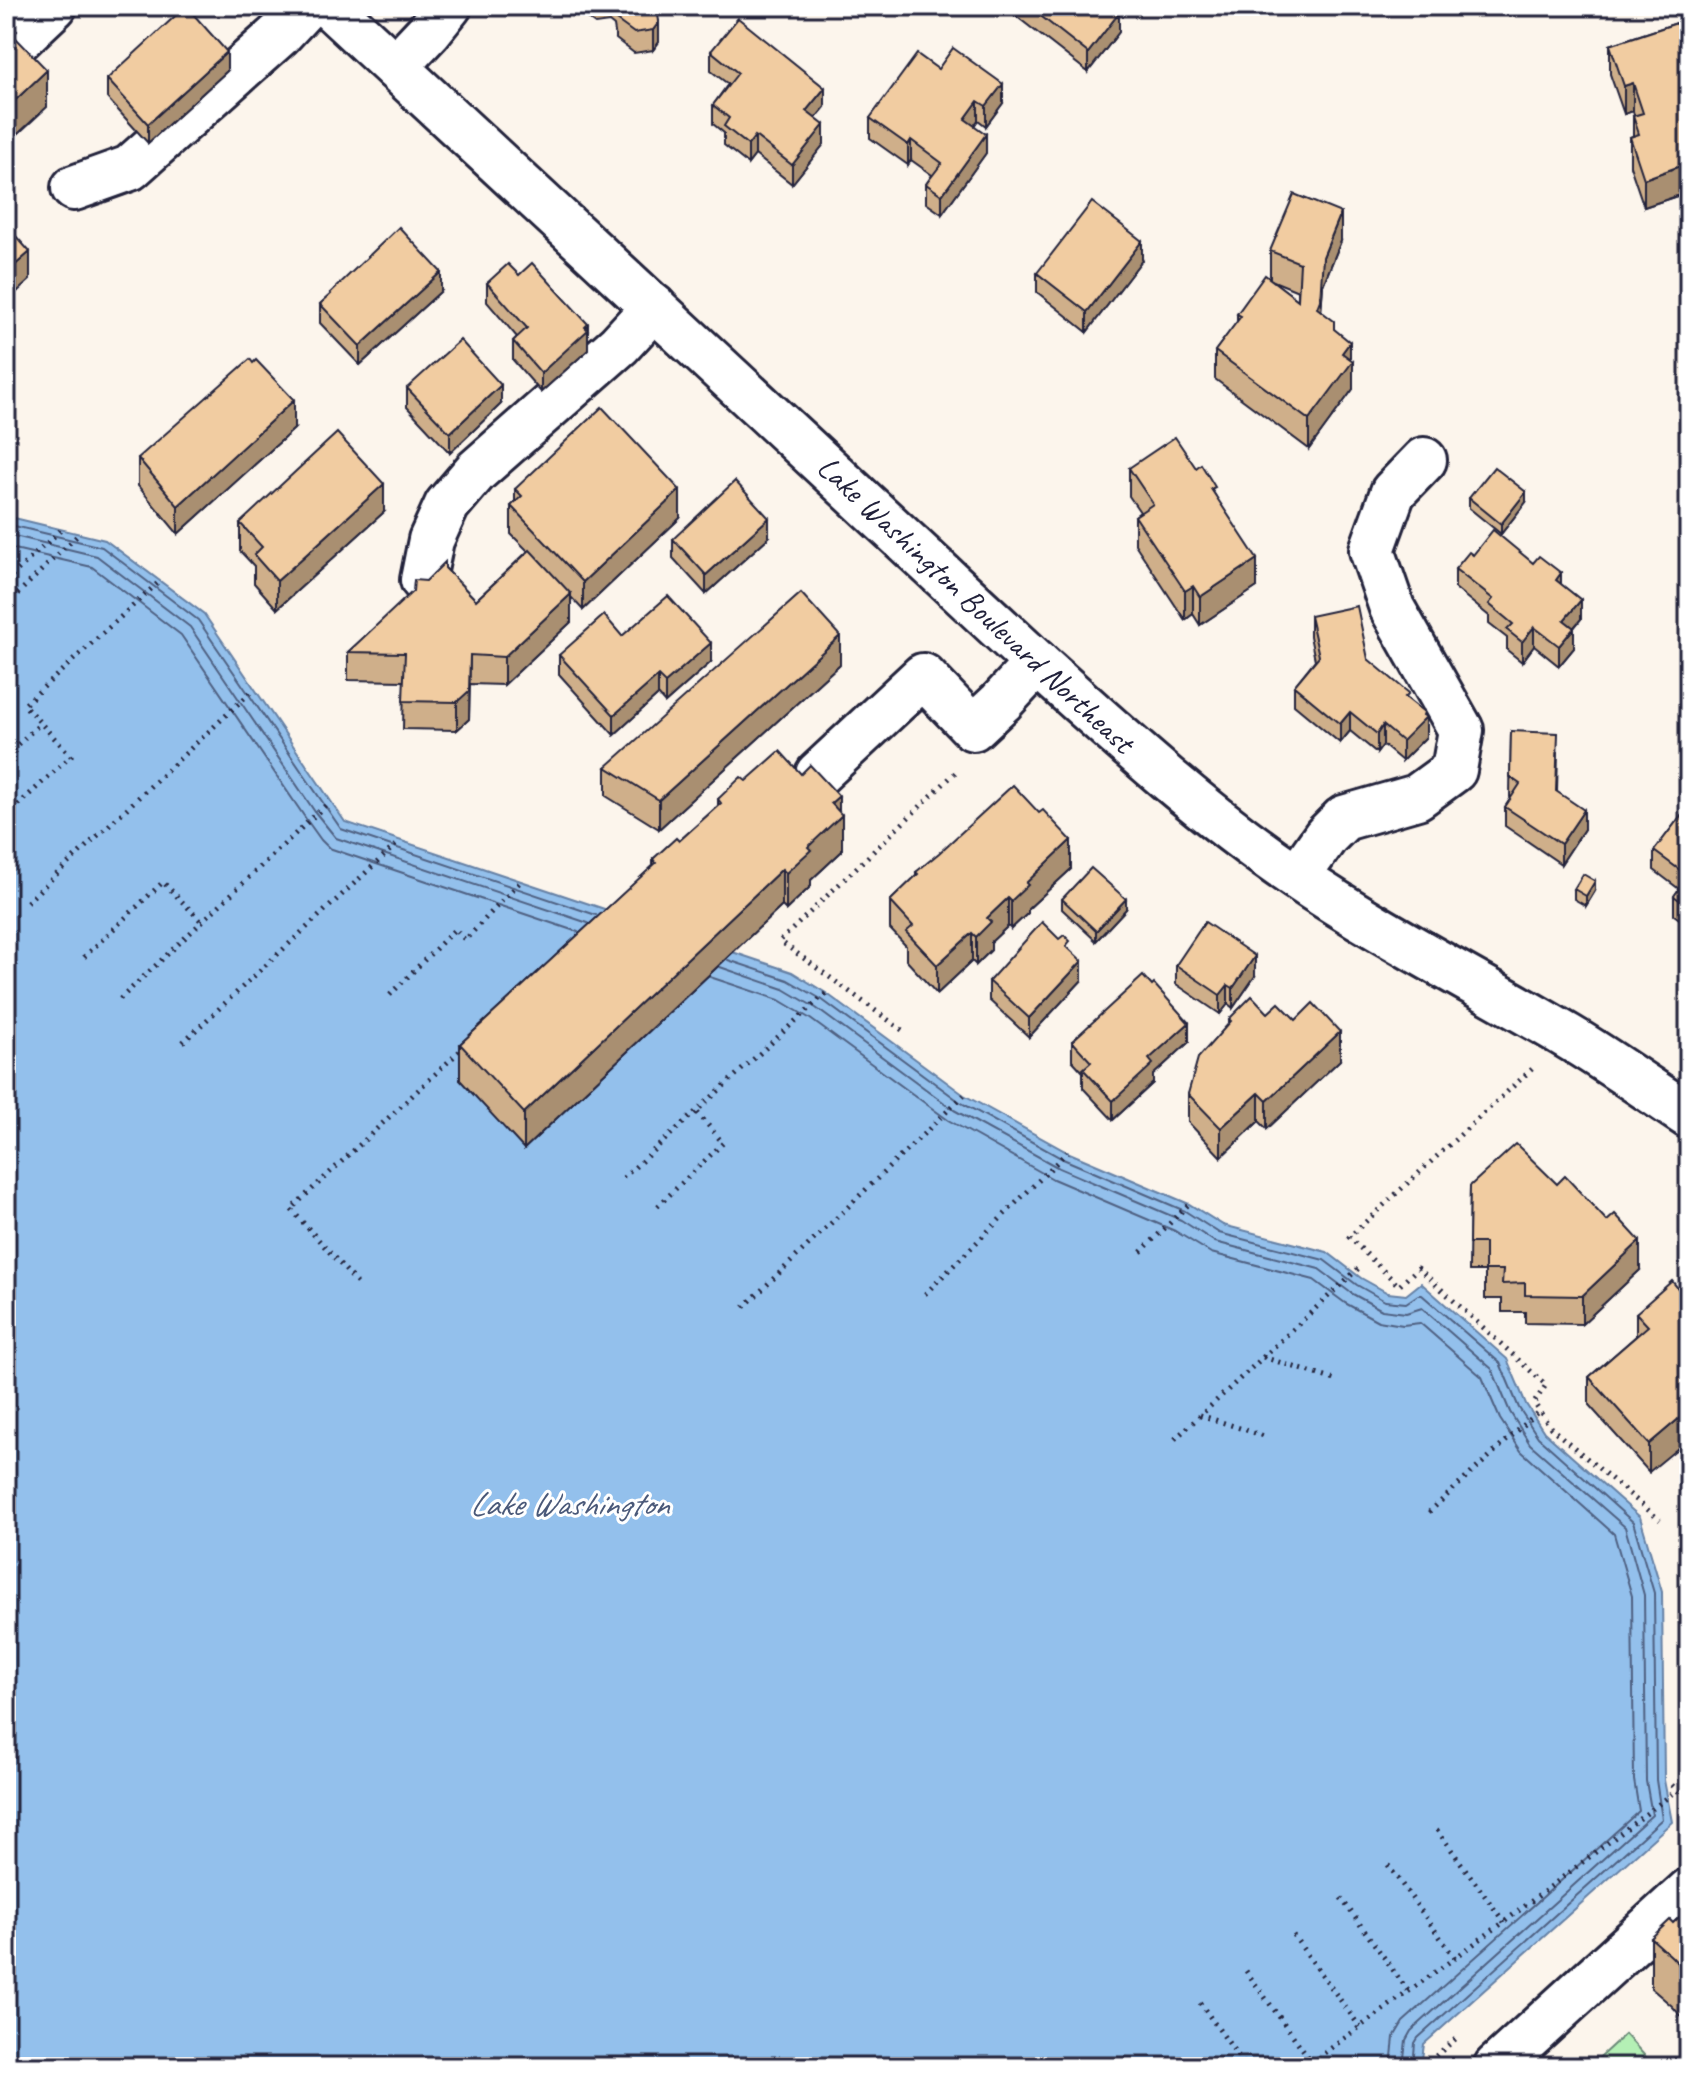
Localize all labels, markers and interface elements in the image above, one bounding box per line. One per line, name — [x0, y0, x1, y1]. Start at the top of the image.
street label: Lake Washington Boulevard Northeast — [809, 447, 1145, 764]
water label: Lake Washington — [470, 1482, 671, 1525]

